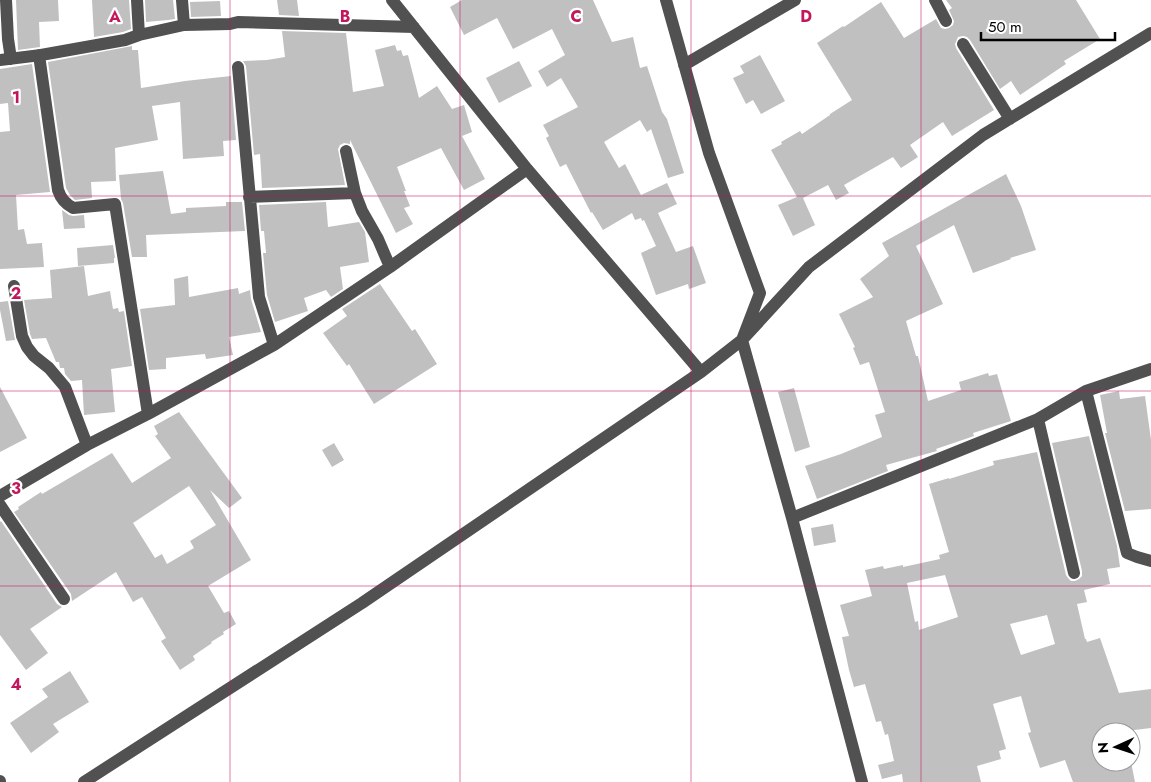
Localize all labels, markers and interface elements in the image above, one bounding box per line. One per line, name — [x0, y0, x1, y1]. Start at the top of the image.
text: A — [108, 5, 121, 28]
text: B — [340, 5, 350, 28]
text: C — [570, 5, 582, 28]
text: D — [800, 5, 812, 28]
scale bar — [981, 10, 1115, 42]
text: 50 m — [988, 16, 1022, 38]
text: 1 — [12, 86, 20, 109]
text: 2 — [11, 282, 21, 305]
text: 3 — [11, 477, 21, 500]
text: 4 — [10, 673, 22, 696]
north arrow — [1091, 722, 1141, 772]
text: N — [1093, 742, 1113, 754]

